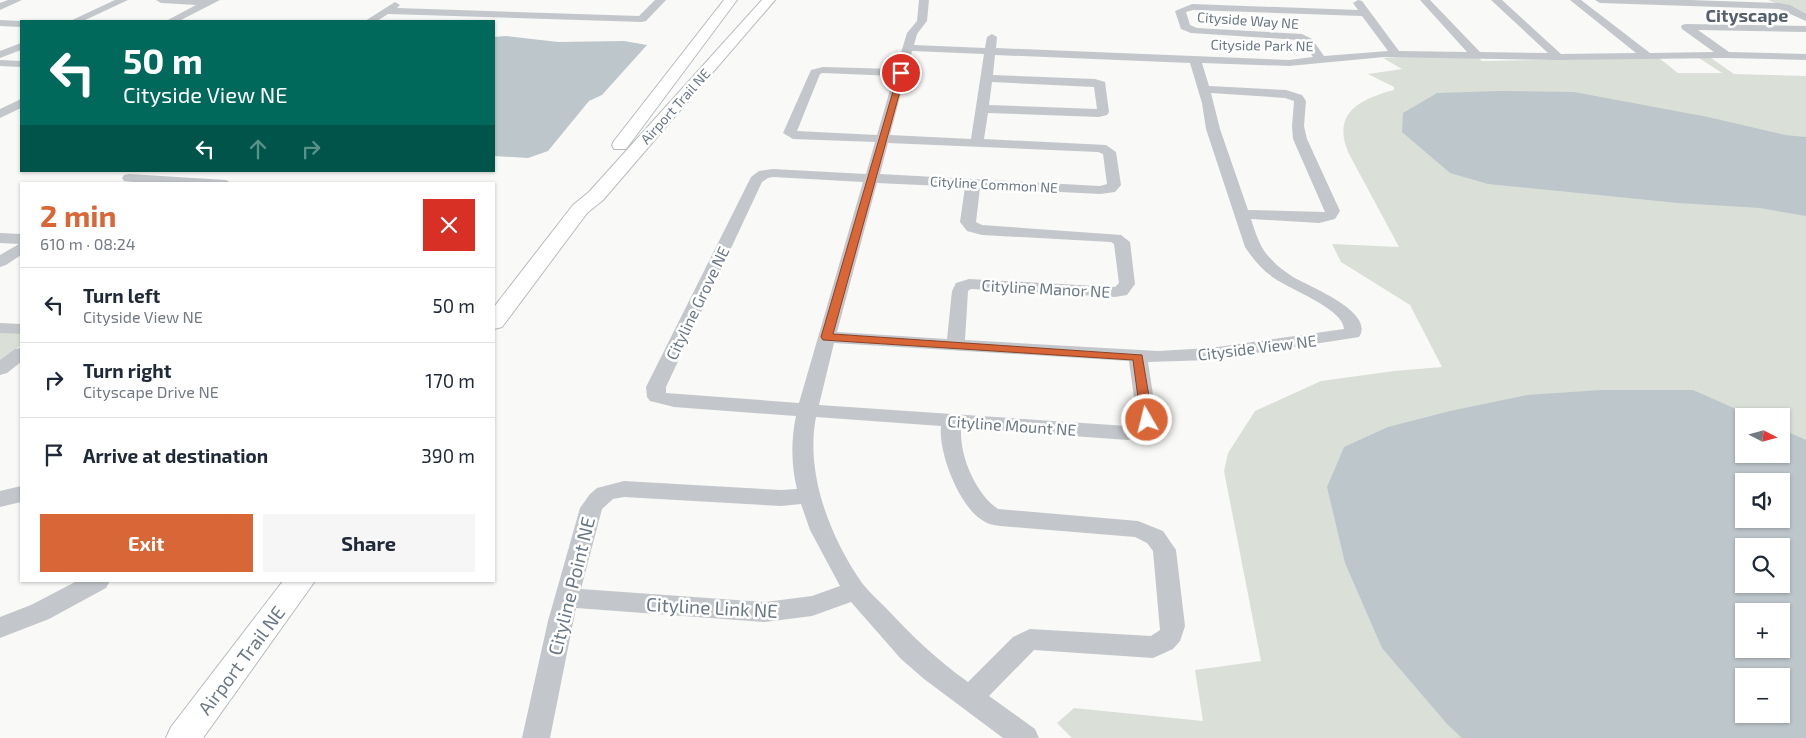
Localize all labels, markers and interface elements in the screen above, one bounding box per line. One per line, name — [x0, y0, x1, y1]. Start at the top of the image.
district label: Cityscape — [1706, 4, 1789, 26]
street label: Cityside Way NE — [1197, 8, 1300, 32]
street label: Cityside Park NE — [1210, 36, 1314, 54]
text: 50 m — [123, 39, 203, 81]
icon: left — [40, 40, 105, 105]
pin — [880, 52, 922, 94]
icon: arrive — [887, 59, 915, 87]
street label: Airport Trail NE — [637, 65, 713, 147]
text: Cityside View NE — [123, 81, 288, 107]
icon: left — [191, 135, 219, 163]
icon: ahead — [244, 135, 272, 163]
icon: right — [297, 135, 325, 163]
street label: Cityline Common NE — [930, 172, 1058, 196]
text: 2 min — [40, 197, 117, 233]
button: close — [423, 199, 475, 251]
text: 610 m · 08:24 — [40, 234, 136, 253]
street label: Cityline Grove NE — [661, 243, 733, 363]
street label: Cityline Manor NE — [981, 275, 1111, 301]
text: Turn left — [83, 284, 160, 307]
icon: left — [40, 291, 68, 319]
text: 50 m — [432, 294, 475, 317]
text: Cityside View NE — [83, 307, 203, 326]
street label: Cityside View NE — [1196, 330, 1318, 364]
text: Turn right — [83, 359, 171, 382]
icon: right — [40, 366, 68, 394]
text: 170 m — [425, 369, 475, 392]
text: Cityscape Drive NE — [83, 382, 219, 401]
position arrow — [1120, 393, 1172, 445]
north arrow — [1735, 408, 1790, 462]
map controls — [1735, 408, 1790, 723]
street label: Cityline Mount NE — [947, 411, 1077, 439]
icon: arrive — [40, 441, 68, 469]
text: Arrive at destination — [83, 444, 268, 467]
text: 390 m — [421, 444, 475, 467]
button: sound — [1735, 473, 1790, 528]
button: Exit — [40, 514, 253, 572]
button: Share — [263, 514, 475, 572]
street label: Cityline Point NE — [543, 514, 599, 658]
button: search — [1735, 538, 1790, 593]
street label: Cityline Link NE — [646, 592, 778, 622]
street label: Airport Trail NE — [193, 601, 289, 719]
button: + — [1735, 603, 1790, 658]
button: − — [1735, 668, 1790, 723]

